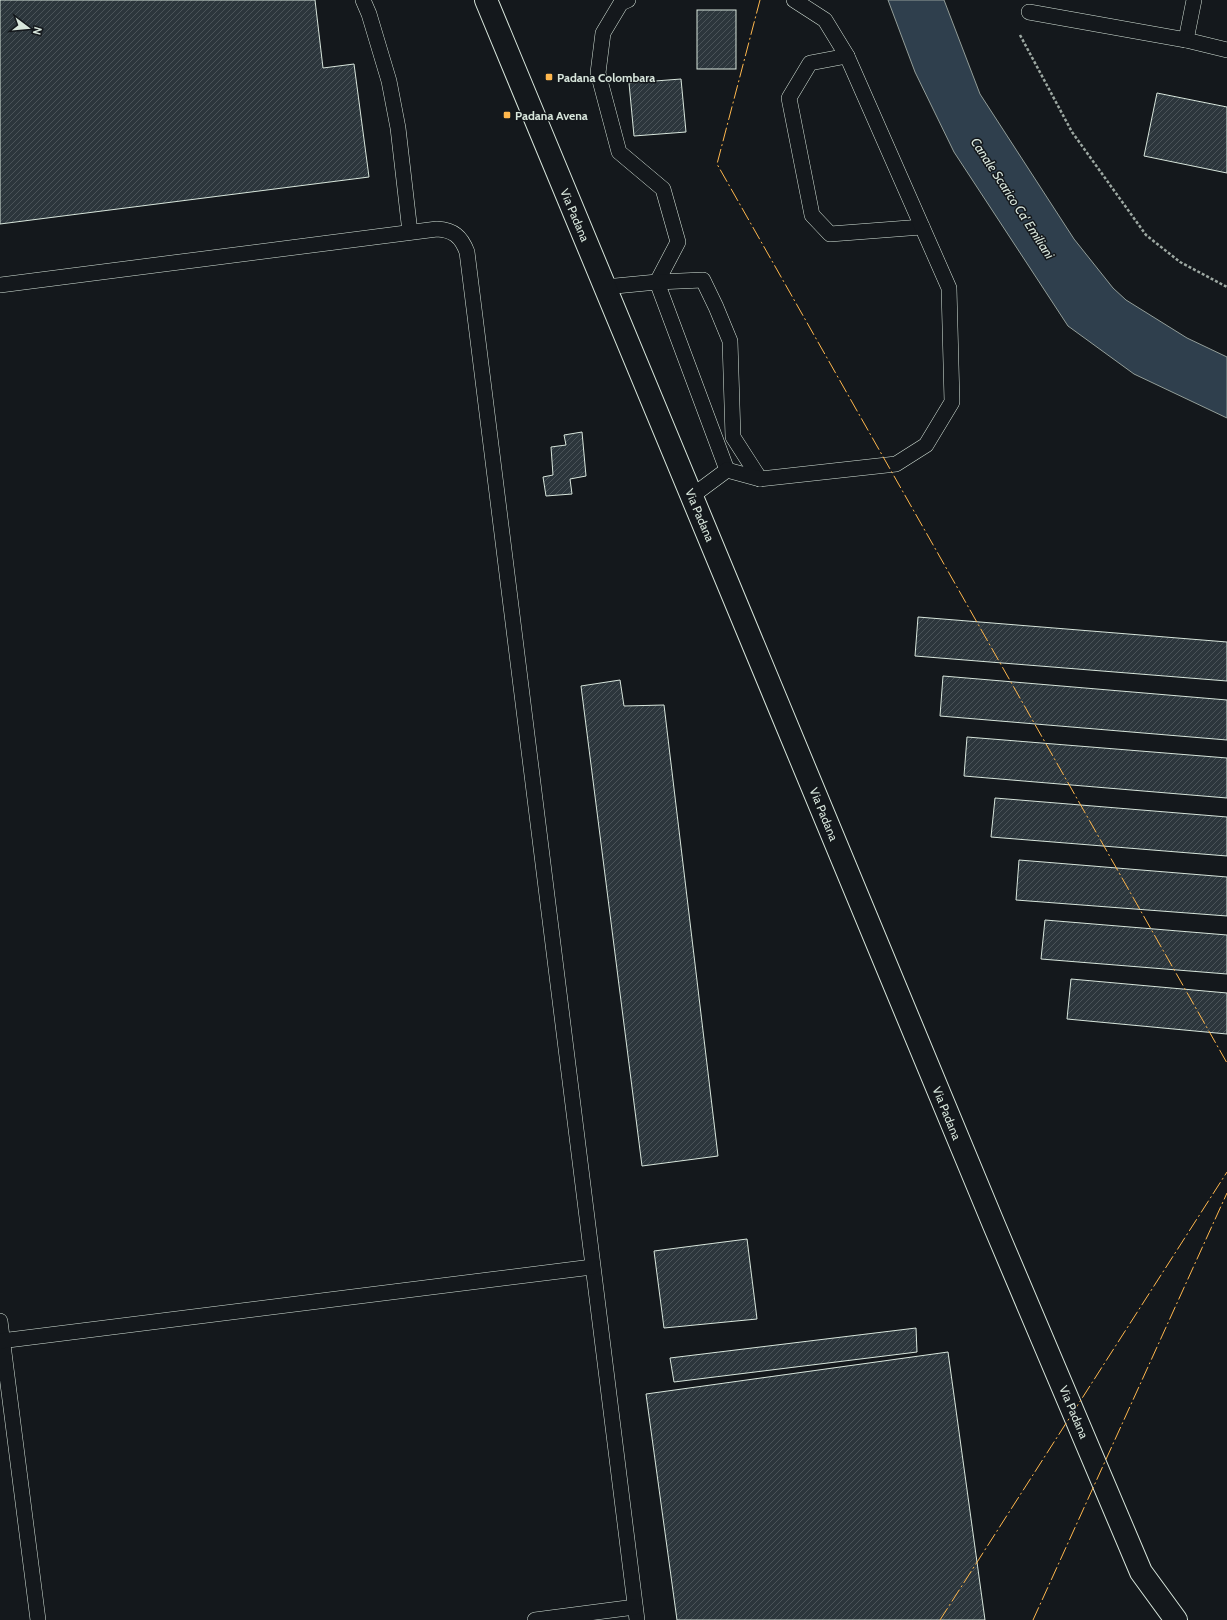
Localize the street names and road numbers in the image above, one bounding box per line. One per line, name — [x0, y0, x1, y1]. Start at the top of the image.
street label: Via Padana — [557, 186, 593, 244]
street label: Via Padana — [682, 486, 718, 544]
street label: Via Padana — [807, 785, 842, 843]
street label: Via Padana — [930, 1084, 965, 1142]
street label: Via Padana — [1056, 1383, 1092, 1441]

